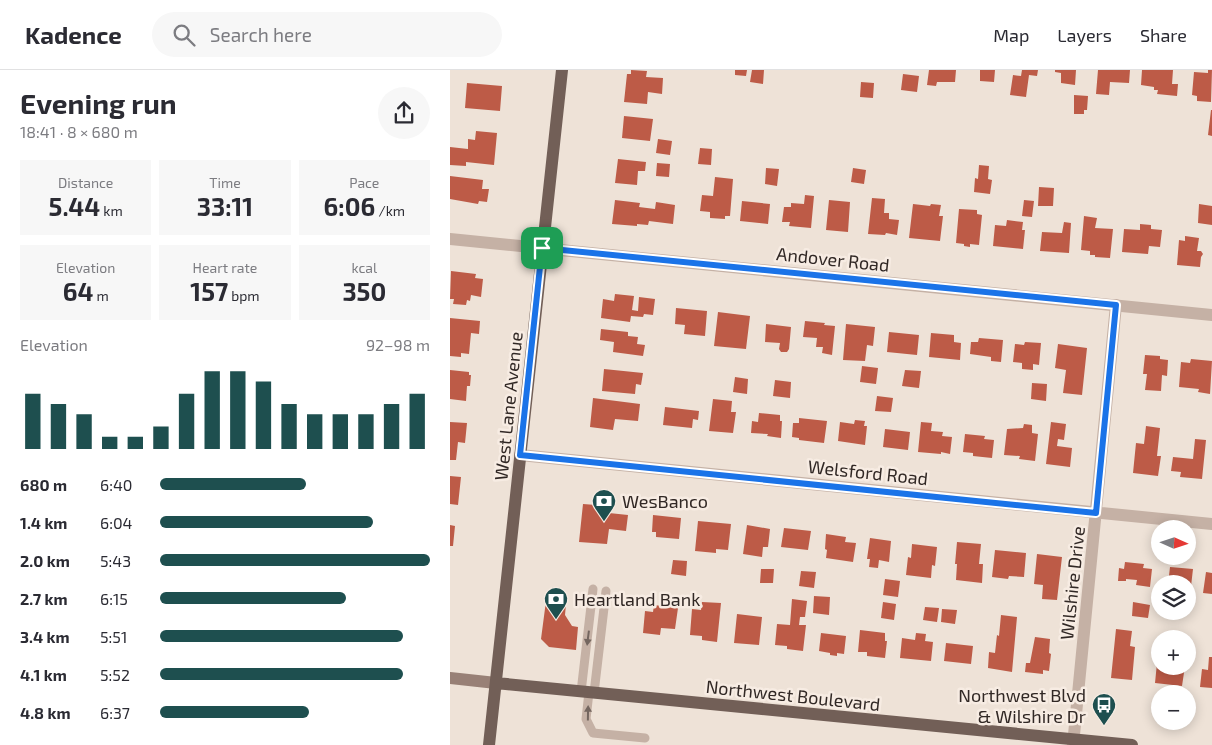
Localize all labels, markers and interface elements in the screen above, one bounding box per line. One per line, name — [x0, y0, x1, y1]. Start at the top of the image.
search box — [152, 12, 502, 57]
text: Kadence — [25, 20, 122, 49]
icon: search — [170, 21, 198, 49]
text: Search here — [210, 23, 312, 46]
text: Map — [993, 24, 1029, 46]
text: Layers — [1057, 24, 1112, 46]
text: Share — [1140, 24, 1187, 46]
text: Evening run — [20, 86, 177, 120]
button: share — [378, 87, 430, 139]
text: 18:41 · 8 × 680 m — [20, 122, 138, 141]
text: Distance — [58, 174, 113, 191]
text: Time — [209, 174, 241, 191]
text: Pace — [349, 174, 379, 191]
text: 5.44 — [49, 191, 100, 221]
text: 33:11 — [197, 191, 253, 221]
text: 6:06 — [324, 191, 375, 221]
text: km — [100, 202, 123, 219]
text: /km — [375, 202, 405, 219]
pin — [521, 227, 563, 269]
icon: arrive — [528, 234, 556, 262]
street label: Andover Road — [775, 242, 891, 276]
text: Elevation — [56, 259, 115, 276]
text: Heart rate — [193, 259, 257, 276]
text: kcal — [352, 259, 377, 276]
text: 64 — [63, 276, 93, 306]
text: 157 — [190, 276, 228, 306]
text: 350 — [342, 276, 386, 306]
text: m — [93, 287, 109, 304]
text: bpm — [228, 287, 260, 304]
street label: West Lane Avenue — [489, 330, 527, 482]
text: Elevation — [20, 335, 88, 354]
text: 92–98 m — [366, 335, 430, 354]
street label: Welsford Road — [807, 455, 929, 489]
text: 680 m — [20, 475, 67, 494]
text: 6:40 — [100, 475, 132, 494]
bank icon: WesBanco — [591, 488, 617, 522]
place label: WesBanco — [622, 490, 708, 512]
text: 1.4 km — [20, 513, 67, 532]
text: 6:04 — [100, 513, 132, 532]
north arrow — [1151, 520, 1196, 565]
map controls — [1151, 520, 1196, 730]
street label: Wilshire Drive — [1055, 525, 1089, 641]
text: 2.0 km — [20, 551, 70, 570]
text: 5:43 — [100, 551, 131, 570]
button: layers — [1151, 575, 1196, 620]
bank icon: Heartland Bank — [543, 586, 569, 620]
place label: Heartland Bank — [574, 588, 700, 610]
text: 2.7 km — [20, 589, 68, 608]
text: 6:15 — [100, 589, 128, 608]
text: 3.4 km — [20, 627, 70, 646]
text: 5:51 — [100, 627, 127, 646]
one-way arrow — [584, 630, 592, 646]
button: + — [1151, 630, 1196, 675]
text: 4.1 km — [20, 665, 67, 684]
text: 5:52 — [100, 665, 130, 684]
street label: Northwest Boulevard — [705, 675, 881, 715]
place label: Northwest Blvd & Wilshire Dr — [958, 684, 1086, 727]
button: − — [1151, 685, 1196, 730]
bus stop icon: Northwest Blvd & Wilshire Dr — [1091, 692, 1117, 726]
text: 4.8 km — [20, 703, 71, 722]
text: 6:37 — [100, 703, 130, 722]
one-way arrow — [584, 705, 592, 721]

